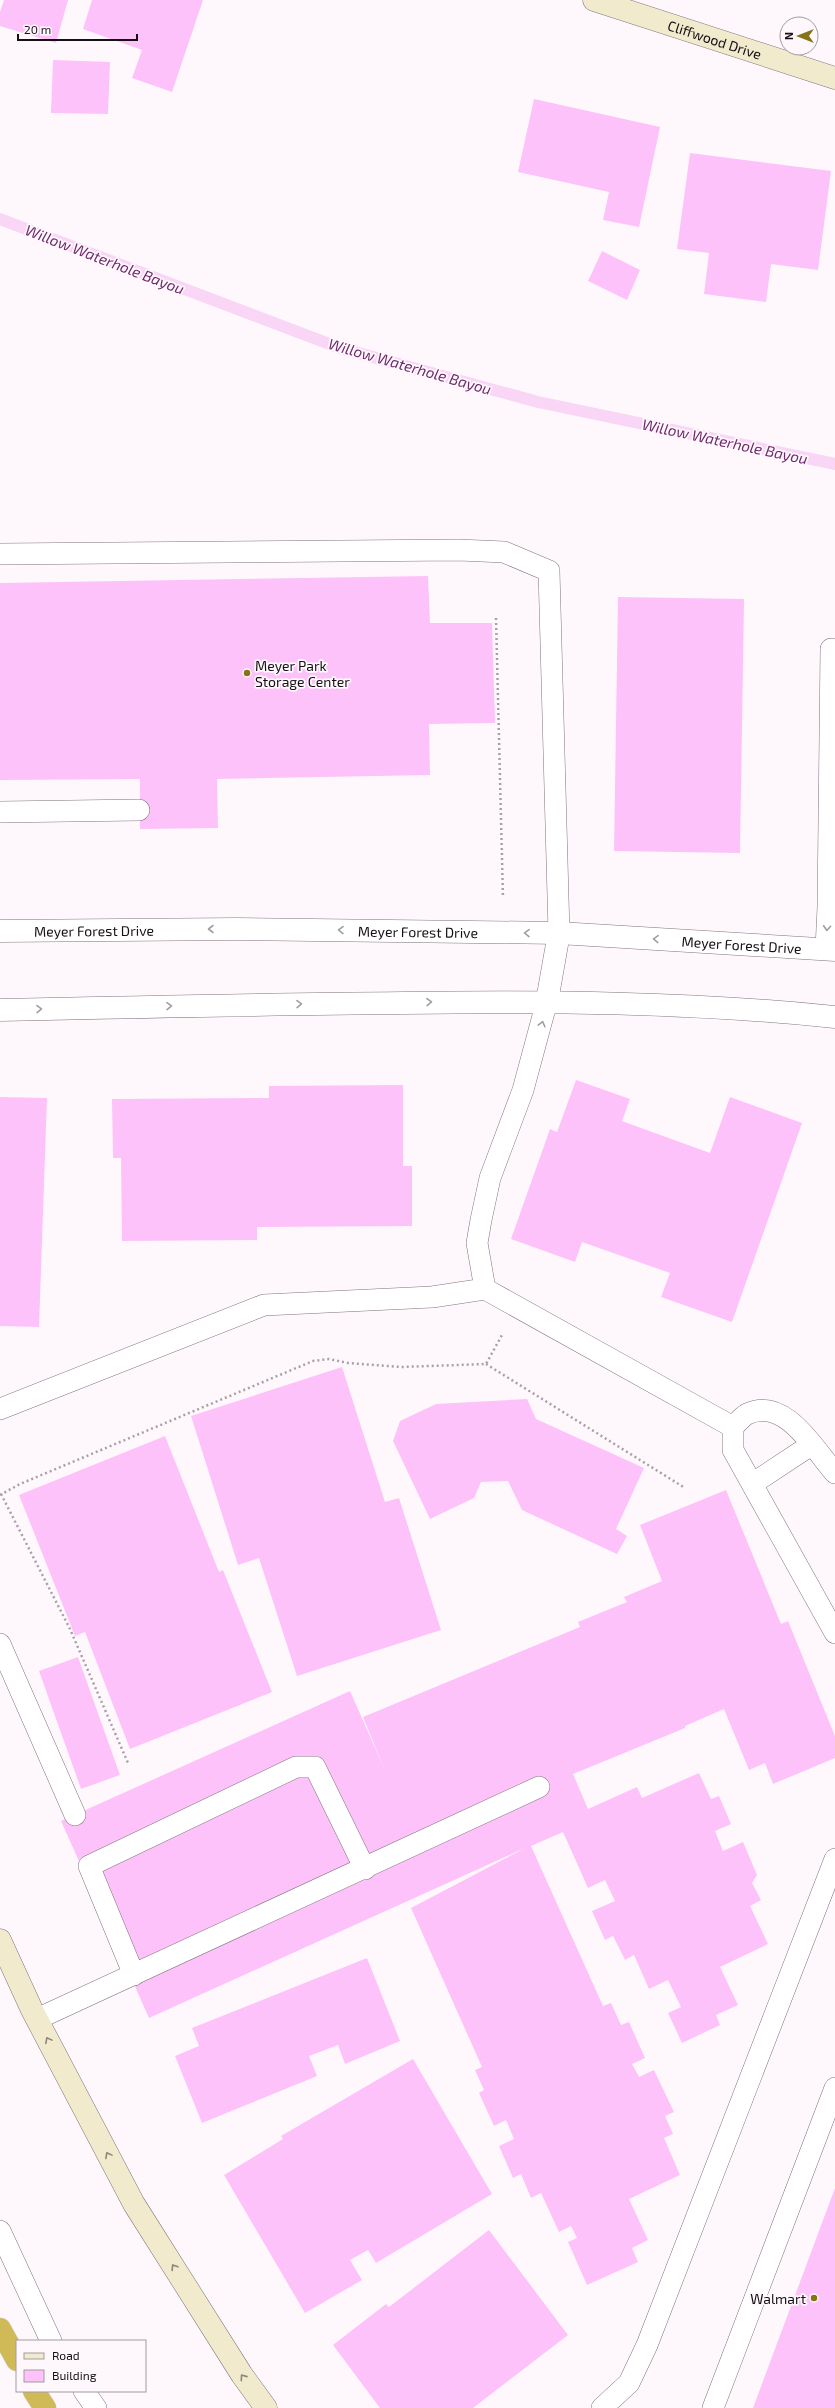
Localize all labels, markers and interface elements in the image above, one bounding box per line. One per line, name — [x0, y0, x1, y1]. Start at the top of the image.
scale bar — [18, 16, 137, 42]
street label: Cliffwood Drive — [666, 16, 764, 62]
north arrow — [779, 16, 819, 56]
text: 20 m — [24, 22, 51, 36]
text: N — [782, 32, 795, 40]
water label: Willow Waterhole Bayou — [23, 220, 187, 299]
water label: Willow Waterhole Bayou — [326, 334, 494, 399]
water label: Willow Waterhole Bayou — [640, 415, 809, 468]
place label: Meyer Park Storage Center — [255, 657, 350, 690]
marker: Meyer Park Storage Center — [242, 668, 252, 678]
street label: Meyer Forest Drive — [34, 921, 154, 939]
street label: Meyer Forest Drive — [358, 922, 478, 940]
one-way arrow — [208, 925, 214, 933]
one-way arrow — [822, 925, 831, 931]
one-way arrow — [338, 926, 344, 935]
one-way arrow — [524, 929, 530, 937]
street label: Meyer Forest Drive — [681, 932, 802, 956]
one-way arrow — [653, 935, 659, 944]
one-way arrow — [426, 998, 432, 1007]
one-way arrow — [296, 1000, 302, 1008]
one-way arrow — [166, 1002, 172, 1010]
one-way arrow — [36, 1005, 42, 1013]
one-way arrow — [537, 1021, 545, 1027]
one-way arrow — [45, 2036, 52, 2044]
one-way arrow — [106, 2151, 113, 2159]
one-way arrow — [171, 2264, 178, 2271]
place label: Walmart — [750, 2290, 806, 2307]
marker: Walmart — [809, 2293, 819, 2303]
legend — [16, 2340, 146, 2392]
text: Road — [52, 2348, 80, 2362]
text: Building — [52, 2368, 97, 2382]
one-way arrow — [241, 2374, 248, 2381]

